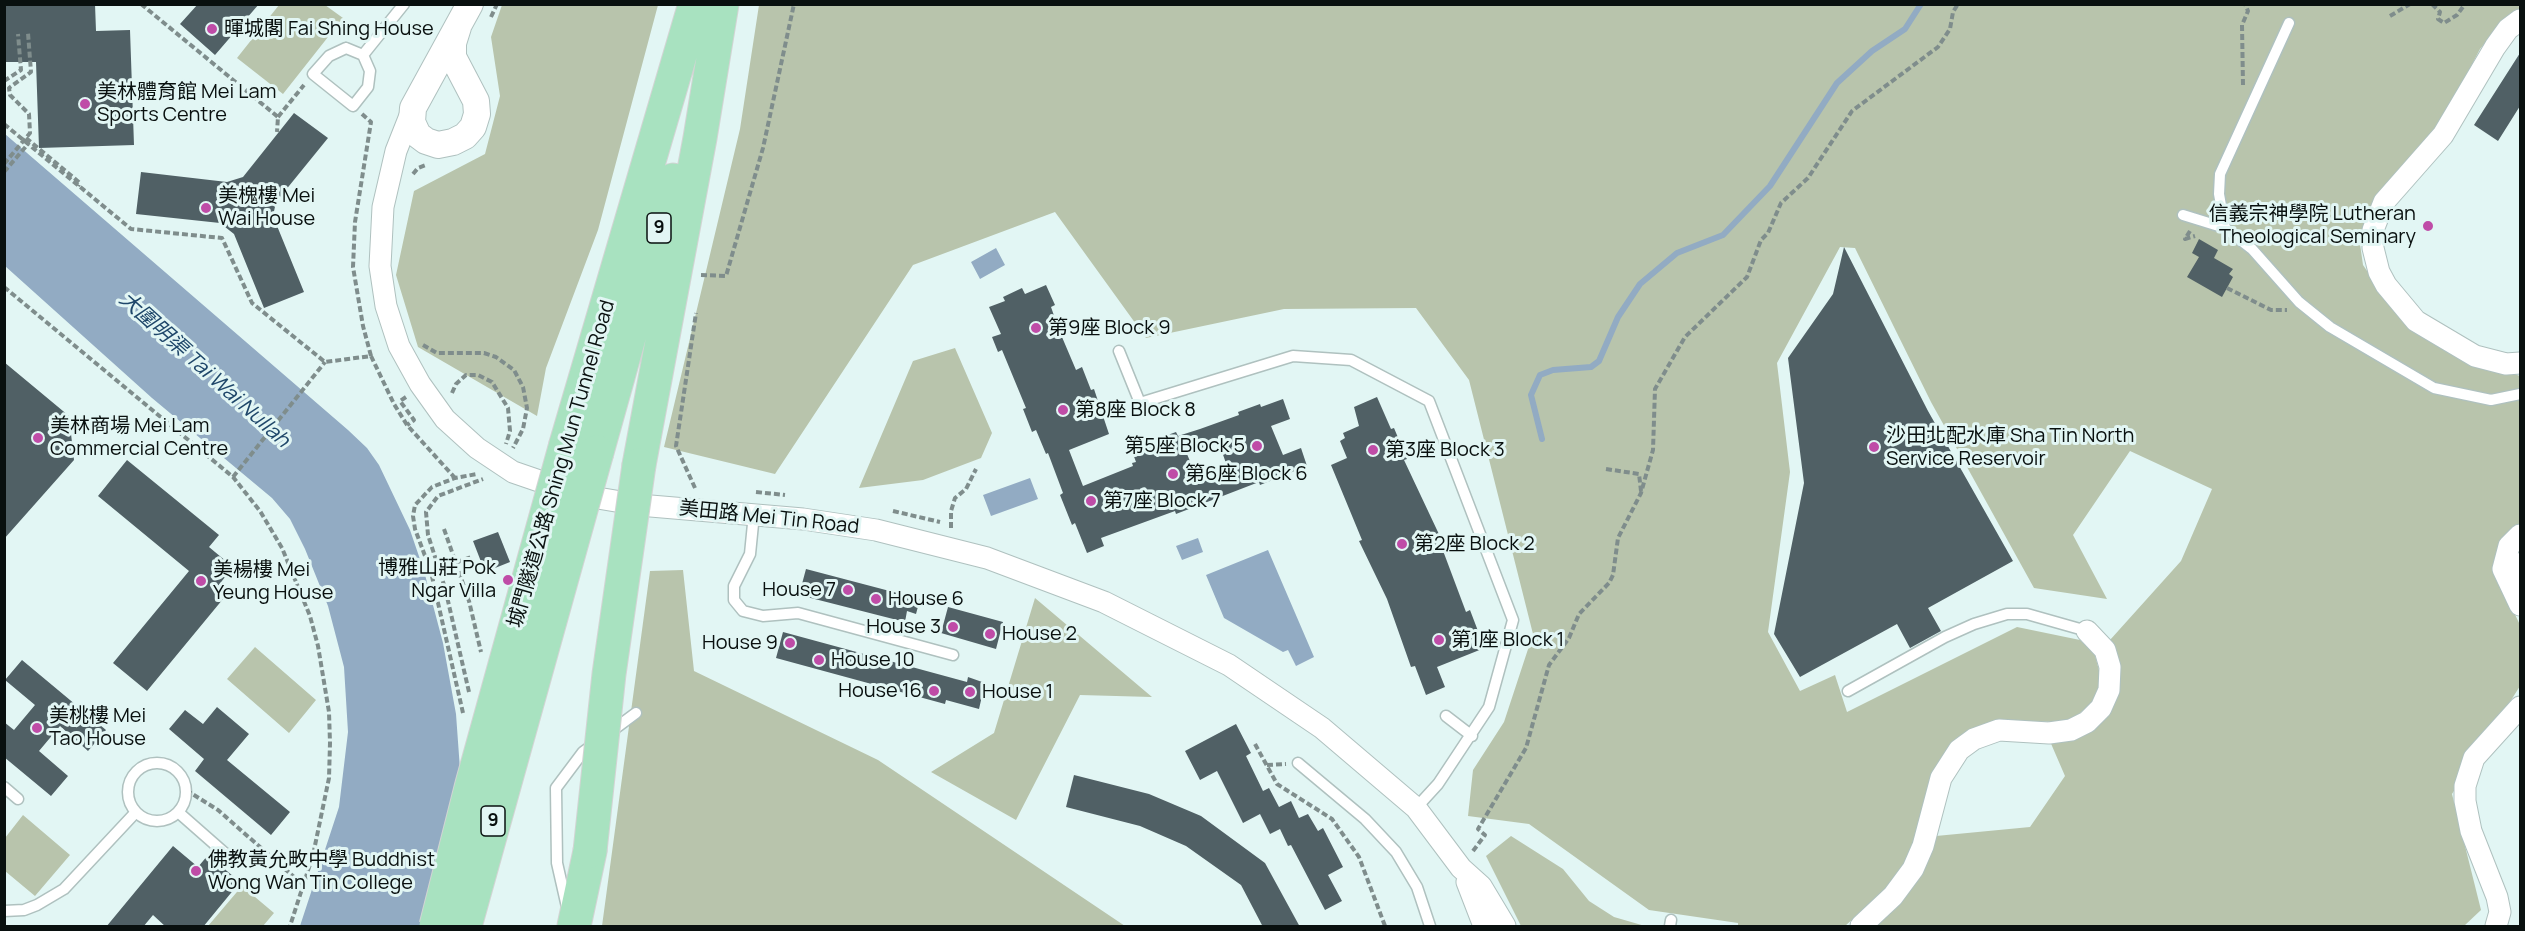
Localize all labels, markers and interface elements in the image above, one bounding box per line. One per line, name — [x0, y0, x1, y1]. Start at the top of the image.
place label: 暉城閣 Fai Shing House — [224, 17, 434, 41]
marker: 暉城閣 Fai Shing House — [205, 22, 219, 36]
place label: 美林體育館 Mei Lam Sports Centre — [97, 80, 276, 127]
marker: 美林體育館 Mei Lam Sports Centre — [78, 97, 92, 111]
place label: 美槐樓 Mei Wai House — [218, 184, 315, 231]
marker: 美槐樓 Mei Wai House — [199, 201, 213, 215]
place label: 信義宗神學院 Lutheran Theological Seminary — [2209, 202, 2416, 249]
road number: 9 — [647, 213, 671, 243]
marker: 信義宗神學院 Lutheran Theological Seminary — [2421, 219, 2435, 233]
water label: 大圍明渠 Tai Wai Nullah — [114, 287, 294, 453]
street label: 城門隧道公路 Shing Mun Tunnel Road — [504, 298, 620, 630]
place label: 第9座 Block 9 — [1048, 316, 1171, 340]
marker: 第9座 Block 9 — [1029, 321, 1043, 335]
place label: 第8座 Block 8 — [1075, 398, 1196, 422]
marker: 第8座 Block 8 — [1056, 403, 1070, 417]
place label: 美林商場 Mei Lam Commercial Centre — [50, 414, 228, 461]
place label: 沙田北配水庫 Sha Tin North Service Reservoir — [1886, 424, 2134, 471]
marker: 美林商場 Mei Lam Commercial Centre — [31, 431, 45, 445]
place label: 第5座 Block 5 — [1124, 434, 1245, 458]
place label: 第3座 Block 3 — [1385, 438, 1505, 462]
marker: 第5座 Block 5 — [1250, 439, 1264, 453]
marker: 沙田北配水庫 Sha Tin North Service Reservoir — [1867, 440, 1881, 454]
marker: 第3座 Block 3 — [1366, 443, 1380, 457]
place label: 第6座 Block 6 — [1185, 462, 1308, 486]
marker: 第6座 Block 6 — [1166, 467, 1180, 481]
place label: 第7座 Block 7 — [1103, 489, 1221, 513]
marker: 第7座 Block 7 — [1084, 494, 1098, 508]
street label: 美田路 Mei Tin Road — [678, 497, 860, 539]
place label: 第2座 Block 2 — [1414, 532, 1535, 556]
marker: 第2座 Block 2 — [1395, 537, 1409, 551]
place label: 博雅山莊 Pok Ngar Villa — [378, 556, 496, 603]
place label: 美楊樓 Mei Yeung House — [213, 558, 333, 605]
marker: 博雅山莊 Pok Ngar Villa — [501, 573, 515, 587]
marker: 美楊樓 Mei Yeung House — [194, 574, 208, 588]
place label: House 7 — [762, 578, 836, 602]
marker: House 7 — [841, 583, 855, 597]
place label: House 6 — [888, 587, 964, 611]
marker: House 6 — [869, 592, 883, 606]
place label: House 3 — [866, 615, 941, 639]
marker: House 3 — [946, 620, 960, 634]
place label: House 2 — [1002, 622, 1077, 646]
marker: House 2 — [983, 627, 997, 641]
place label: 第1座 Block 1 — [1451, 628, 1564, 652]
place label: House 9 — [702, 631, 778, 655]
marker: 第1座 Block 1 — [1432, 633, 1446, 647]
marker: House 9 — [783, 636, 797, 650]
place label: House 10 — [831, 648, 915, 672]
marker: House 10 — [812, 653, 826, 667]
place label: House 16 — [838, 679, 922, 703]
place label: House 1 — [982, 680, 1053, 704]
marker: House 16 — [927, 684, 941, 698]
marker: House 1 — [963, 685, 977, 699]
place label: 美桃樓 Mei Tao House — [49, 704, 146, 751]
marker: 美桃樓 Mei Tao House — [30, 721, 44, 735]
road number: 9 — [481, 806, 505, 836]
place label: 佛教黃允畋中學 Buddhist Wong Wan Tin College — [208, 848, 435, 895]
marker: 佛教黃允畋中學 Buddhist Wong Wan Tin College — [189, 864, 203, 878]

